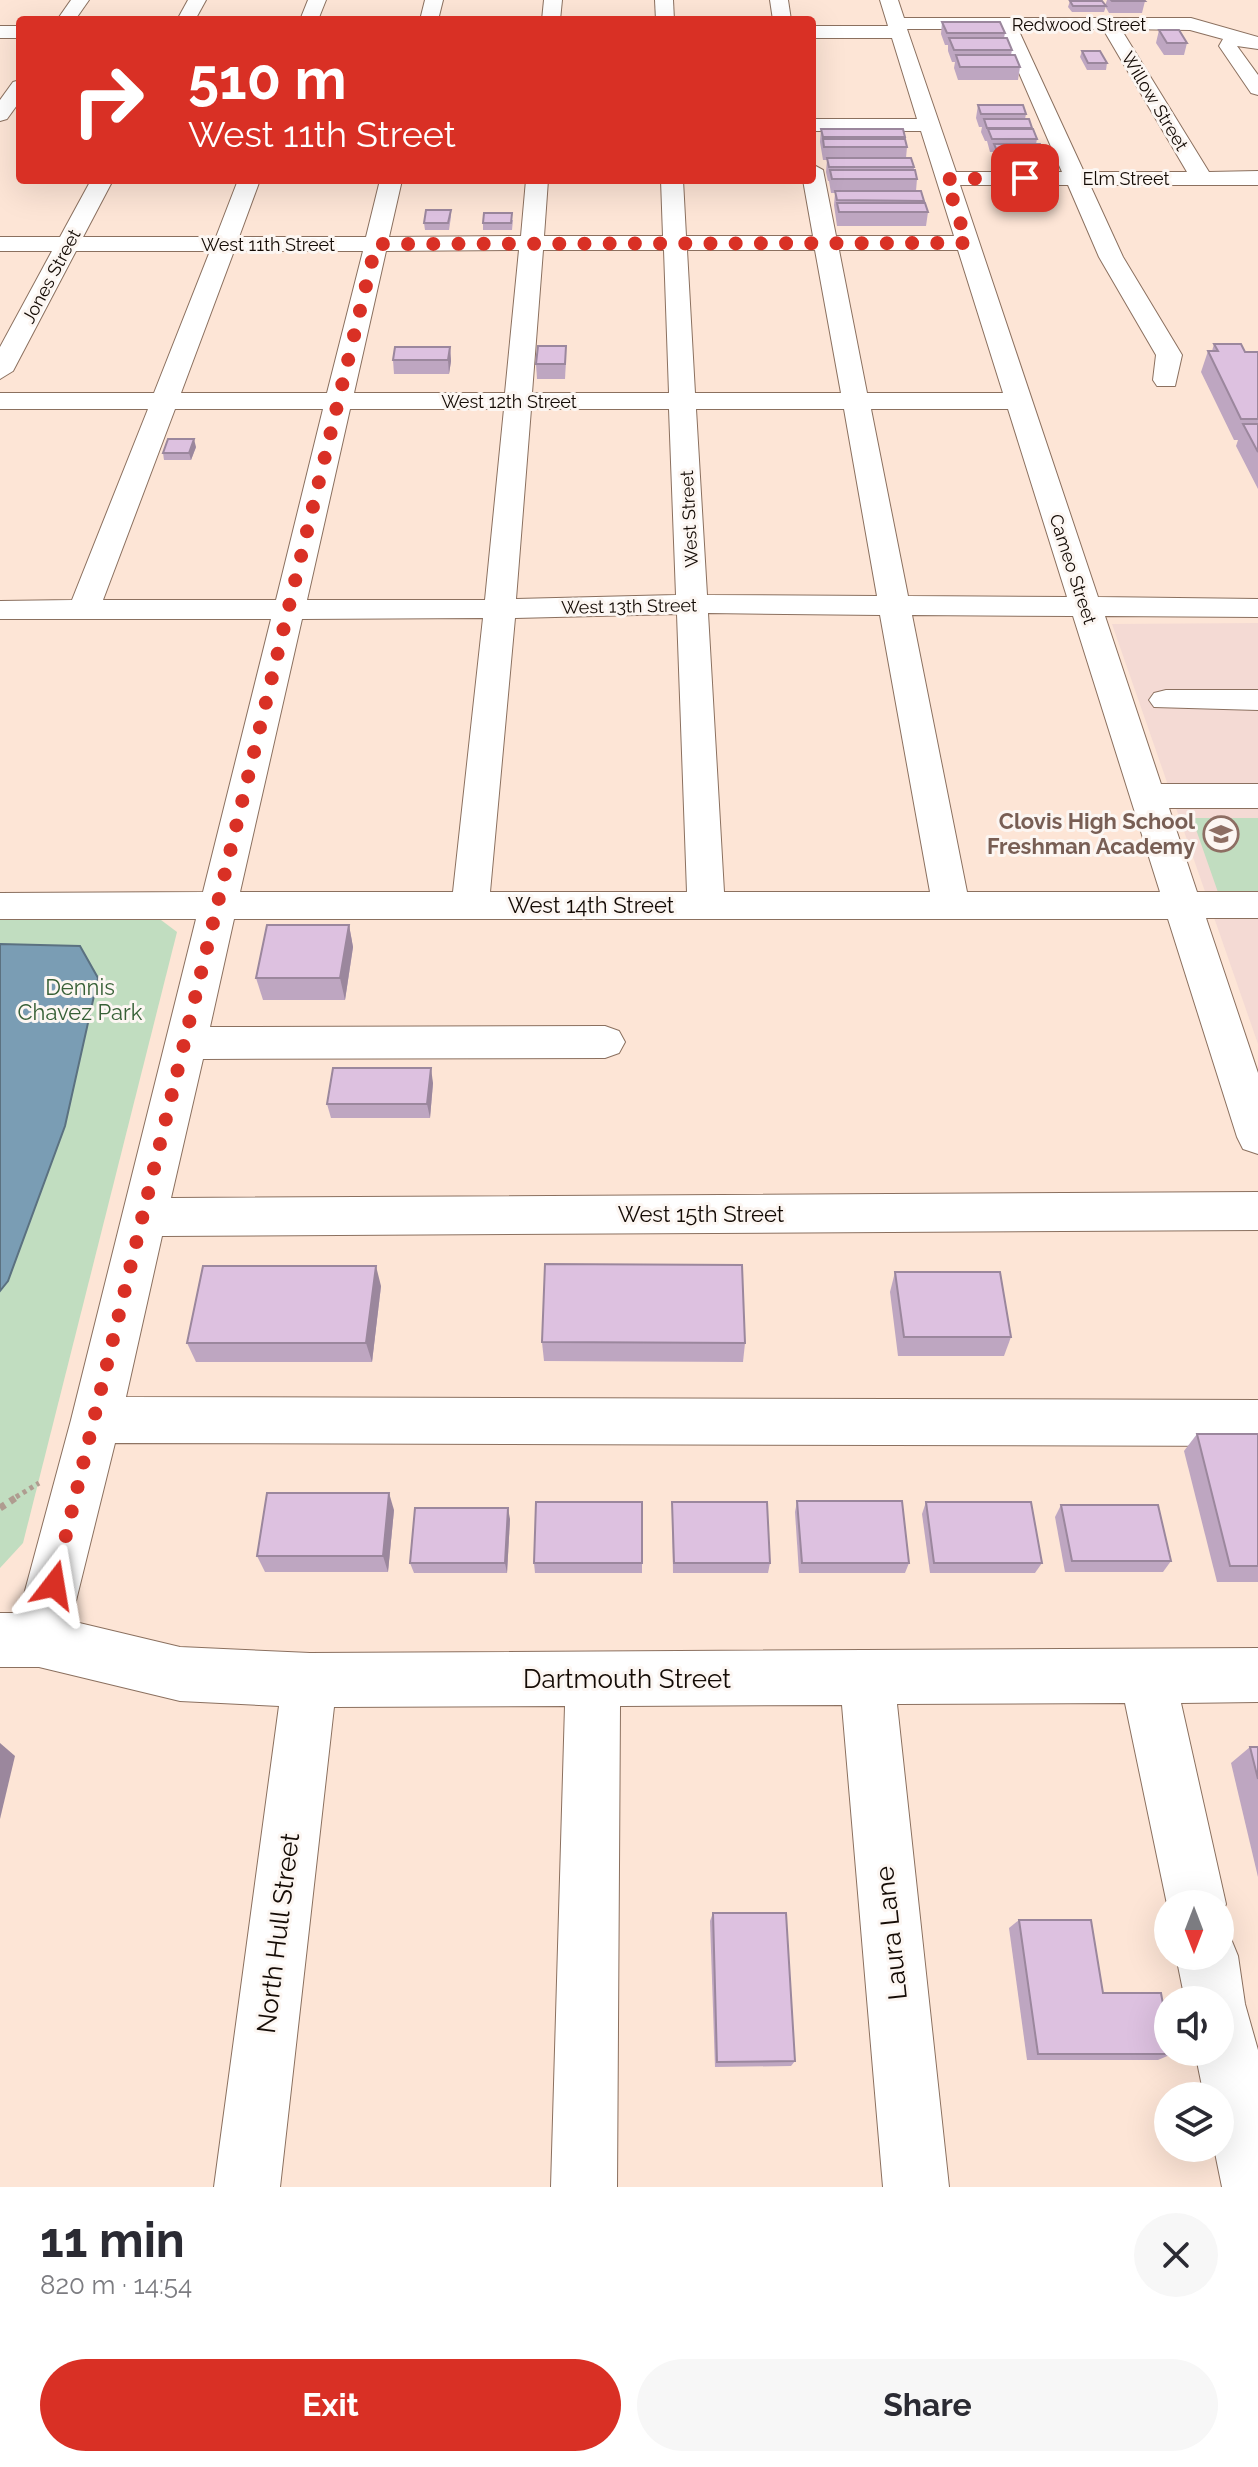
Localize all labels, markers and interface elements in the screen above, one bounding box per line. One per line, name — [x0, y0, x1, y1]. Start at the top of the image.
street label: Redwood Street — [1012, 14, 1146, 35]
text: 510 m — [188, 46, 347, 112]
icon: right — [56, 48, 160, 152]
street label: Willow Street — [1117, 48, 1193, 154]
text: West 11th Street — [188, 113, 456, 155]
pin — [991, 144, 1059, 212]
icon: arrive — [1003, 156, 1047, 200]
street label: Elm Street — [1083, 168, 1169, 189]
street label: Jones Street — [17, 225, 85, 327]
street label: West 11th Street — [201, 234, 335, 255]
street label: West 12th Street — [441, 391, 577, 412]
street label: West Street — [676, 470, 702, 568]
street label: Cameo Street — [1045, 511, 1101, 627]
street label: West 13th Street — [561, 594, 697, 618]
place label: Clovis High School Freshman Academy — [987, 808, 1196, 859]
school or university icon: Clovis High School Freshman Academy — [1202, 815, 1240, 853]
street label: West 14th Street — [508, 892, 675, 918]
park label: Dennis Chavez Park — [17, 974, 143, 1025]
street label: West 15th Street — [618, 1201, 785, 1227]
position arrow — [12, 1543, 96, 1627]
street label: Dartmouth Street — [523, 1664, 731, 1694]
street label: North Hull Street — [251, 1831, 305, 2035]
street label: Laura Lane — [869, 1865, 913, 2001]
north arrow — [1154, 1890, 1234, 1970]
map controls — [1154, 1890, 1234, 2162]
button: sound — [1154, 1986, 1234, 2066]
button: layers — [1154, 2082, 1234, 2162]
text: 11 min — [40, 2212, 185, 2268]
button: close — [1134, 2213, 1218, 2297]
text: 820 m · 14:54 — [40, 2270, 192, 2300]
button: Exit — [40, 2359, 621, 2451]
button: Share — [637, 2359, 1218, 2451]

